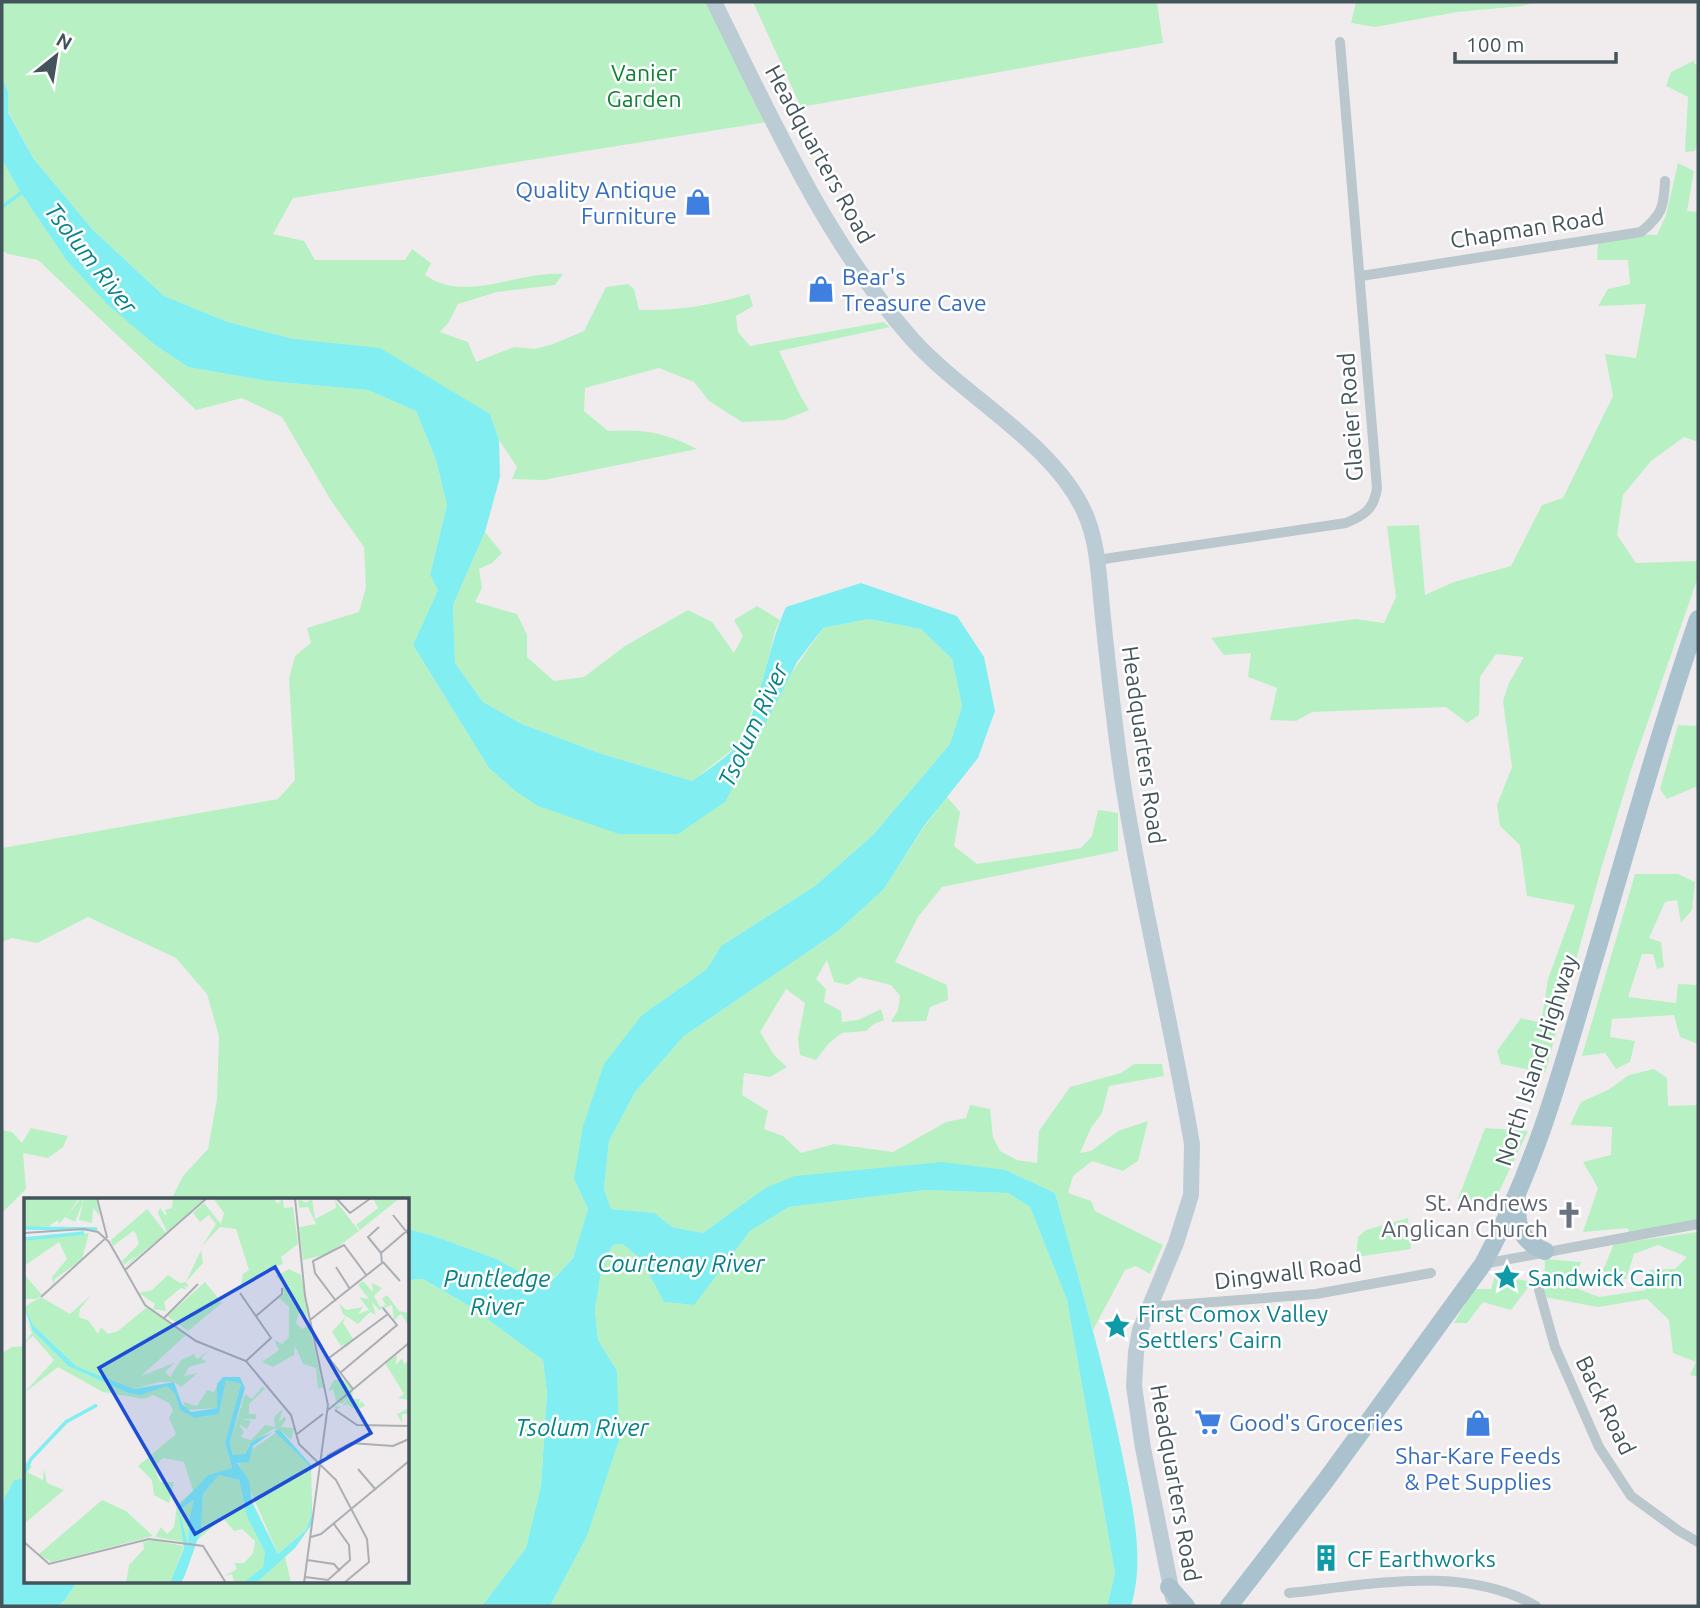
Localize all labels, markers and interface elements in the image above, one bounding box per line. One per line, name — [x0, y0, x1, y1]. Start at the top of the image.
north arrow — [21, 21, 91, 91]
scale bar — [1455, 21, 1616, 65]
text: N — [53, 28, 76, 54]
text: 100 m — [1466, 32, 1524, 56]
park label: Vanier Garden — [606, 60, 682, 111]
street label: Headquarters Road — [761, 61, 879, 247]
place label: Quality Antique Furniture — [515, 177, 677, 228]
shop icon: Quality Antique Furniture — [683, 187, 713, 217]
water label: Tsolum River — [39, 197, 143, 320]
street label: Chapman Road — [1448, 203, 1606, 253]
place label: Bear's Treasure Cave — [842, 264, 987, 315]
shop icon: Bear's Treasure Cave — [806, 274, 836, 304]
street label: Glacier Road — [1333, 352, 1367, 482]
street label: Headquarters Road — [1118, 644, 1170, 846]
water label: Tsolum River — [713, 658, 794, 791]
street label: North Island Highway — [1490, 951, 1582, 1169]
place label: St. Andrews Anglican Church — [1381, 1190, 1548, 1241]
inset map — [24, 1198, 410, 1584]
church icon: St. Andrews Anglican Church — [1554, 1200, 1584, 1230]
water label: Courtenay River — [597, 1250, 766, 1277]
street label: Dingwall Road — [1213, 1251, 1363, 1293]
place icon: Sandwick Cairn — [1492, 1262, 1522, 1292]
water label: Puntledge River — [444, 1265, 550, 1320]
place label: Sandwick Cairn — [1528, 1265, 1683, 1290]
place label: First Comox Valley Settlers' Cairn — [1138, 1301, 1328, 1352]
place icon: First Comox Valley Settlers' Cairn — [1102, 1311, 1132, 1341]
street label: Back Road — [1571, 1351, 1641, 1459]
street label: Headquarters Road — [1146, 1382, 1206, 1584]
supermarket icon: Good's Groceries — [1193, 1407, 1223, 1437]
shop icon: Shar-Kare Feeds & Pet Supplies — [1463, 1408, 1493, 1438]
place label: Good's Groceries — [1229, 1410, 1403, 1435]
water label: Tsolum River — [515, 1414, 650, 1441]
place label: Shar-Kare Feeds & Pet Supplies — [1395, 1443, 1561, 1494]
building icon: CF Earthworks — [1311, 1543, 1341, 1573]
place label: CF Earthworks — [1347, 1546, 1496, 1571]

